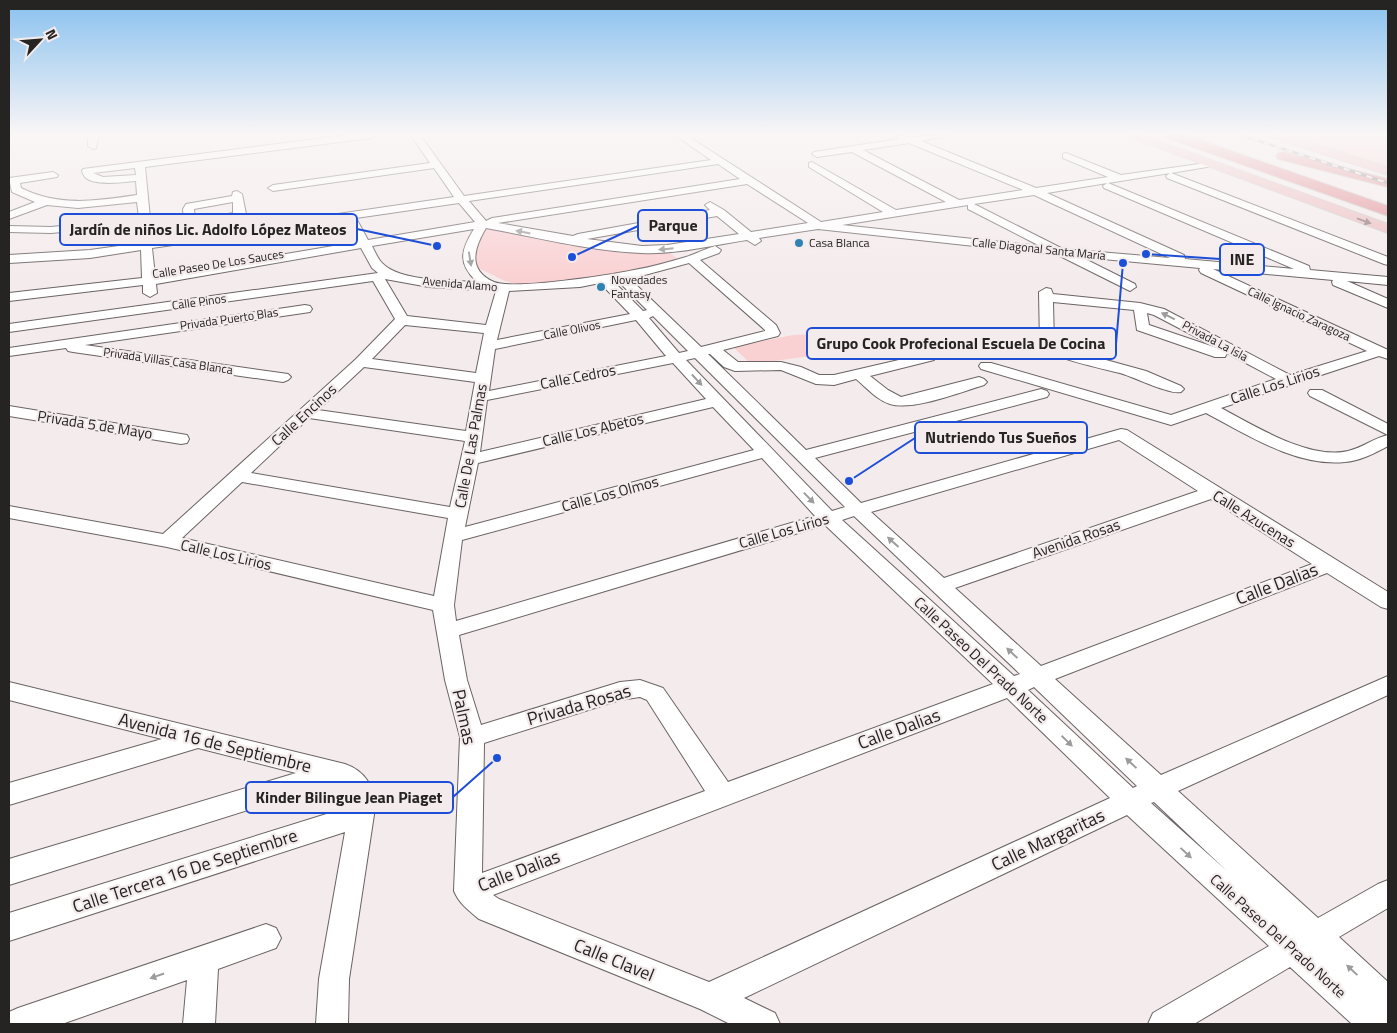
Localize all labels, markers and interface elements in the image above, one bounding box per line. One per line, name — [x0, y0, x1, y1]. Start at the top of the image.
north arrow — [15, 15, 65, 65]
text: N — [41, 25, 64, 43]
callout: Parque — [638, 210, 707, 241]
text: Parque — [648, 213, 698, 237]
callout: Jardín de niños Lic. Adolfo López Mateos — [60, 214, 357, 245]
text: Jardín de niños Lic. Adolfo López Mateos — [69, 217, 347, 241]
one-way arrow — [1357, 218, 1372, 225]
one-way arrow — [514, 227, 530, 235]
street label: Calle Diagonal Santa María — [971, 232, 1107, 265]
place label: Casa Blanca — [809, 233, 870, 252]
marker: Casa Blanca — [793, 237, 805, 249]
street label: Calle Paseo De Los Sauces — [151, 244, 285, 283]
callout: INE — [1220, 244, 1264, 275]
one-way arrow — [657, 245, 673, 253]
text: INE — [1230, 247, 1254, 271]
one-way arrow — [467, 252, 475, 268]
place label: Novedades Fantasy — [611, 270, 668, 303]
street label: Avenida Alamo — [422, 271, 498, 296]
marker: Novedades Fantasy — [595, 281, 607, 293]
street label: Calle Ignacio Zaragoza — [1245, 281, 1354, 346]
street label: Calle Pinos — [170, 288, 228, 315]
street label: Privada Puerto Blas — [178, 302, 280, 335]
one-way arrow — [1161, 312, 1176, 320]
street label: Calle Olivos — [542, 315, 602, 344]
street label: Privada La Isla — [1179, 315, 1252, 366]
callout: Grupo Cook Profecional Escuela De Cocina — [807, 328, 1116, 359]
text: Grupo Cook Profecional Escuela De Cocina — [817, 331, 1105, 355]
street label: Privada Villas Casa Blanca — [102, 342, 234, 379]
street label: Calle Cedros — [538, 358, 618, 395]
street label: Calle Los Lirios — [1227, 359, 1322, 410]
one-way arrow — [691, 374, 703, 386]
street label: Calle Encinos — [266, 378, 342, 451]
street label: Calle De Las Palmas — [448, 382, 493, 510]
street label: Privada 5 de Mayo — [36, 404, 154, 445]
street label: Calle Los Abetos — [540, 407, 646, 452]
callout: Nutriendo Tus Sueños — [915, 422, 1087, 453]
text: Nutriendo Tus Sueños — [925, 425, 1077, 449]
street label: Calle Los Olmos — [559, 470, 661, 518]
street label: Calle Azucenas — [1208, 484, 1300, 553]
one-way arrow — [803, 491, 815, 503]
street label: Calle Los Lirios — [736, 507, 832, 554]
street label: Avenida Rosas — [1029, 513, 1123, 564]
street label: Calle Los Lirios — [178, 533, 274, 576]
one-way arrow — [887, 536, 899, 548]
street label: Calle Dalias — [1232, 555, 1322, 612]
street label: Calle Paseo Del Prado Norte — [909, 591, 1054, 728]
one-way arrow — [1007, 647, 1019, 659]
street label: Privada Rosas — [524, 677, 634, 732]
street label: Palmas — [445, 687, 484, 747]
street label: Calle Dalias — [854, 701, 944, 756]
street label: Avenida 16 de Septiembre — [116, 705, 314, 780]
one-way arrow — [1061, 735, 1073, 747]
one-way arrow — [1125, 758, 1137, 769]
callout: Kinder Bilingue Jean Piaget — [246, 782, 453, 813]
text: Kinder Bilingue Jean Piaget — [256, 785, 443, 809]
street label: Calle Margaritas — [987, 801, 1109, 878]
street label: Calle Tercera 16 De Septiembre — [69, 821, 301, 920]
street label: Calle Dalias — [474, 842, 564, 899]
one-way arrow — [1179, 847, 1192, 858]
street label: Calle Paseo Del Prado Norte — [1205, 868, 1352, 1003]
street label: Calle Clavel — [570, 931, 659, 988]
one-way arrow — [1347, 964, 1359, 976]
one-way arrow — [150, 973, 165, 980]

